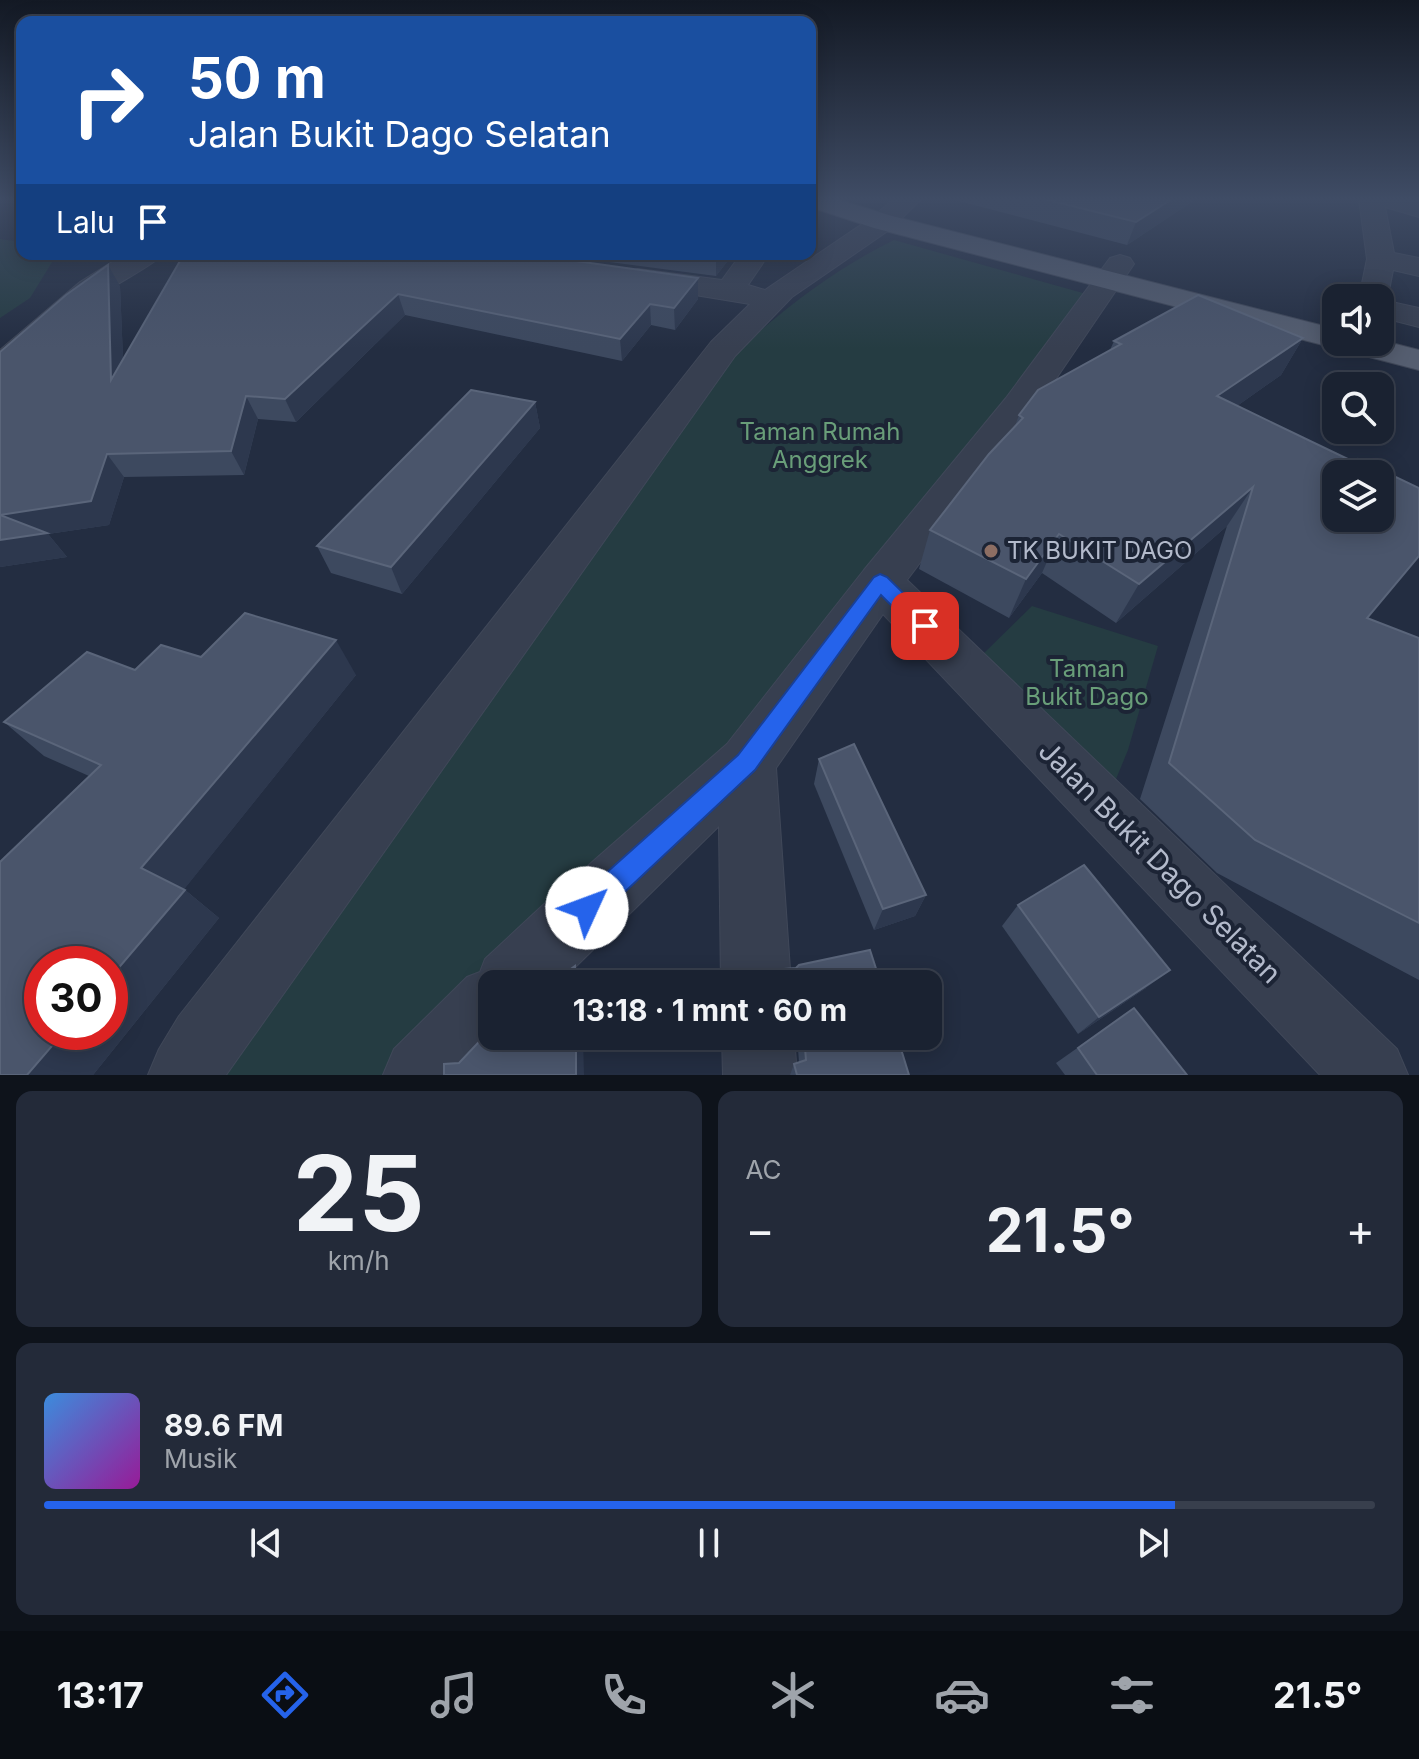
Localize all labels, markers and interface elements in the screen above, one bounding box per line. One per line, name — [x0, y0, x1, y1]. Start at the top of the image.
text: 50 m — [188, 44, 326, 112]
icon: right — [56, 48, 160, 152]
text: Jalan Bukit Dago Selatan — [188, 112, 611, 156]
icon: arrive — [131, 200, 175, 244]
text: Lalu — [56, 204, 115, 240]
map controls — [1322, 284, 1394, 532]
button: sound — [1322, 284, 1394, 356]
button: search — [1322, 372, 1394, 444]
park label: Taman Rumah Anggrek — [740, 417, 900, 474]
button: layers — [1322, 460, 1394, 532]
place label: TK BUKIT DAGO — [1007, 536, 1192, 565]
marker: TK BUKIT DAGO — [982, 542, 1000, 560]
pin — [891, 592, 959, 660]
icon: arrive — [903, 604, 947, 648]
park label: Taman Bukit Dago — [1025, 654, 1149, 711]
street label: Jalan Bukit Dago Selatan — [1032, 734, 1288, 990]
position arrow — [545, 866, 629, 950]
speed limit sign: 30 — [24, 946, 128, 1050]
text: 13:18 · 1 mnt · 60 m — [573, 992, 847, 1028]
text: 25 — [293, 1130, 425, 1256]
text: AC — [746, 1154, 782, 1185]
text: 21.5° — [986, 1194, 1135, 1266]
text: − — [746, 1203, 775, 1257]
text: + — [1346, 1203, 1375, 1257]
text: km/h — [328, 1245, 390, 1276]
text: 89.6 FM — [164, 1407, 283, 1443]
text: Musik — [164, 1443, 237, 1474]
icon: previous — [244, 1521, 288, 1565]
icon: pause — [687, 1521, 731, 1565]
icon: next — [1131, 1521, 1175, 1565]
icon: directions — [257, 1667, 313, 1723]
icon: music — [426, 1667, 482, 1723]
icon: phone — [596, 1667, 652, 1723]
icon: climate — [765, 1667, 821, 1723]
icon: car — [934, 1667, 990, 1723]
icon: filters — [1104, 1667, 1160, 1723]
text: 13:17 — [57, 1673, 144, 1717]
text: 21.5° — [1273, 1673, 1362, 1717]

